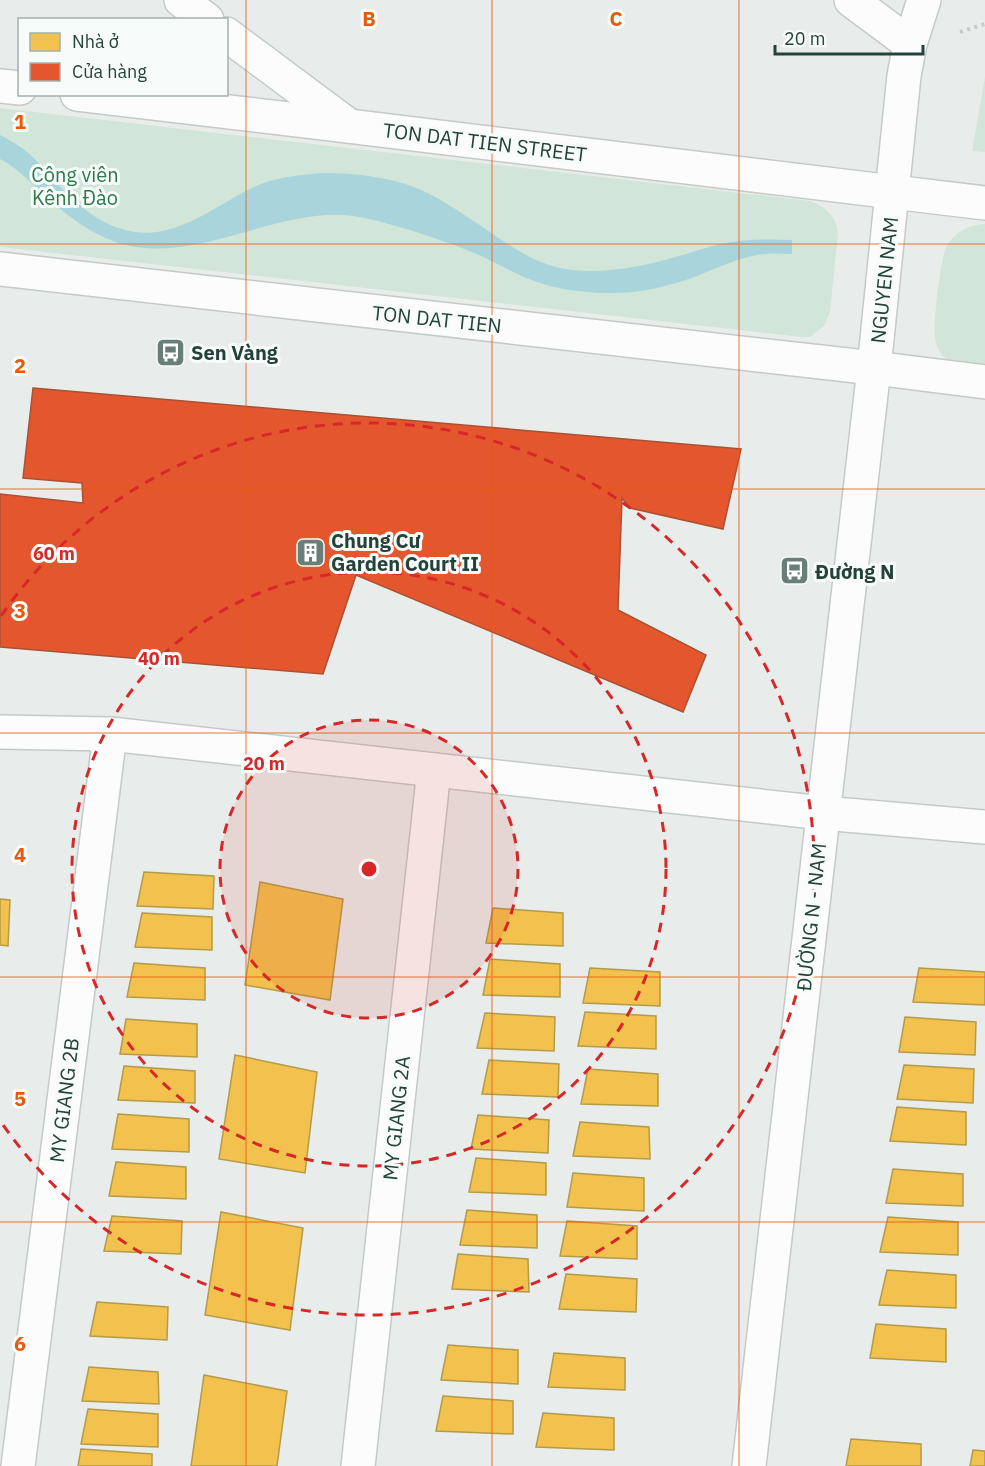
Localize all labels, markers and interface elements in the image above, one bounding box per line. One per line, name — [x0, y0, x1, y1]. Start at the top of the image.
text: B — [362, 5, 376, 32]
text: C — [609, 5, 623, 32]
legend — [18, 18, 228, 96]
scale bar — [775, 18, 924, 56]
text: 20 m — [784, 27, 826, 50]
text: Nhà ở — [72, 30, 119, 53]
text: Cửa hàng — [72, 60, 147, 83]
text: 1 — [14, 108, 26, 135]
street label: TON DAT TIEN STREET — [382, 116, 588, 168]
park label: Công viên Kênh Đào — [31, 161, 119, 211]
street label: NGUYEN NAM — [864, 215, 904, 345]
street label: TON DAT TIEN — [371, 299, 503, 339]
bus stop icon: Sen Vàng — [154, 336, 186, 368]
place label: Sen Vàng — [191, 339, 279, 366]
text: 2 — [14, 352, 26, 379]
place label: Chung Cư Garden Court II — [331, 527, 479, 577]
building icon: Chung Cư Garden Court II — [294, 536, 326, 568]
text: 60 m — [33, 542, 75, 565]
bus stop icon: Đường N — [778, 555, 810, 587]
place label: Đường N — [815, 558, 894, 585]
text: 3 — [14, 597, 26, 624]
text: 40 m — [138, 647, 180, 670]
text: 20 m — [243, 752, 285, 775]
text: 4 — [14, 841, 26, 868]
street label: ĐƯỜNG N - NAM — [790, 842, 832, 992]
centre of rings — [359, 859, 379, 879]
street label: MY GIANG 2B — [43, 1036, 85, 1164]
street label: MY GIANG 2A — [376, 1054, 416, 1182]
text: 5 — [14, 1085, 26, 1112]
text: 6 — [14, 1330, 26, 1357]

